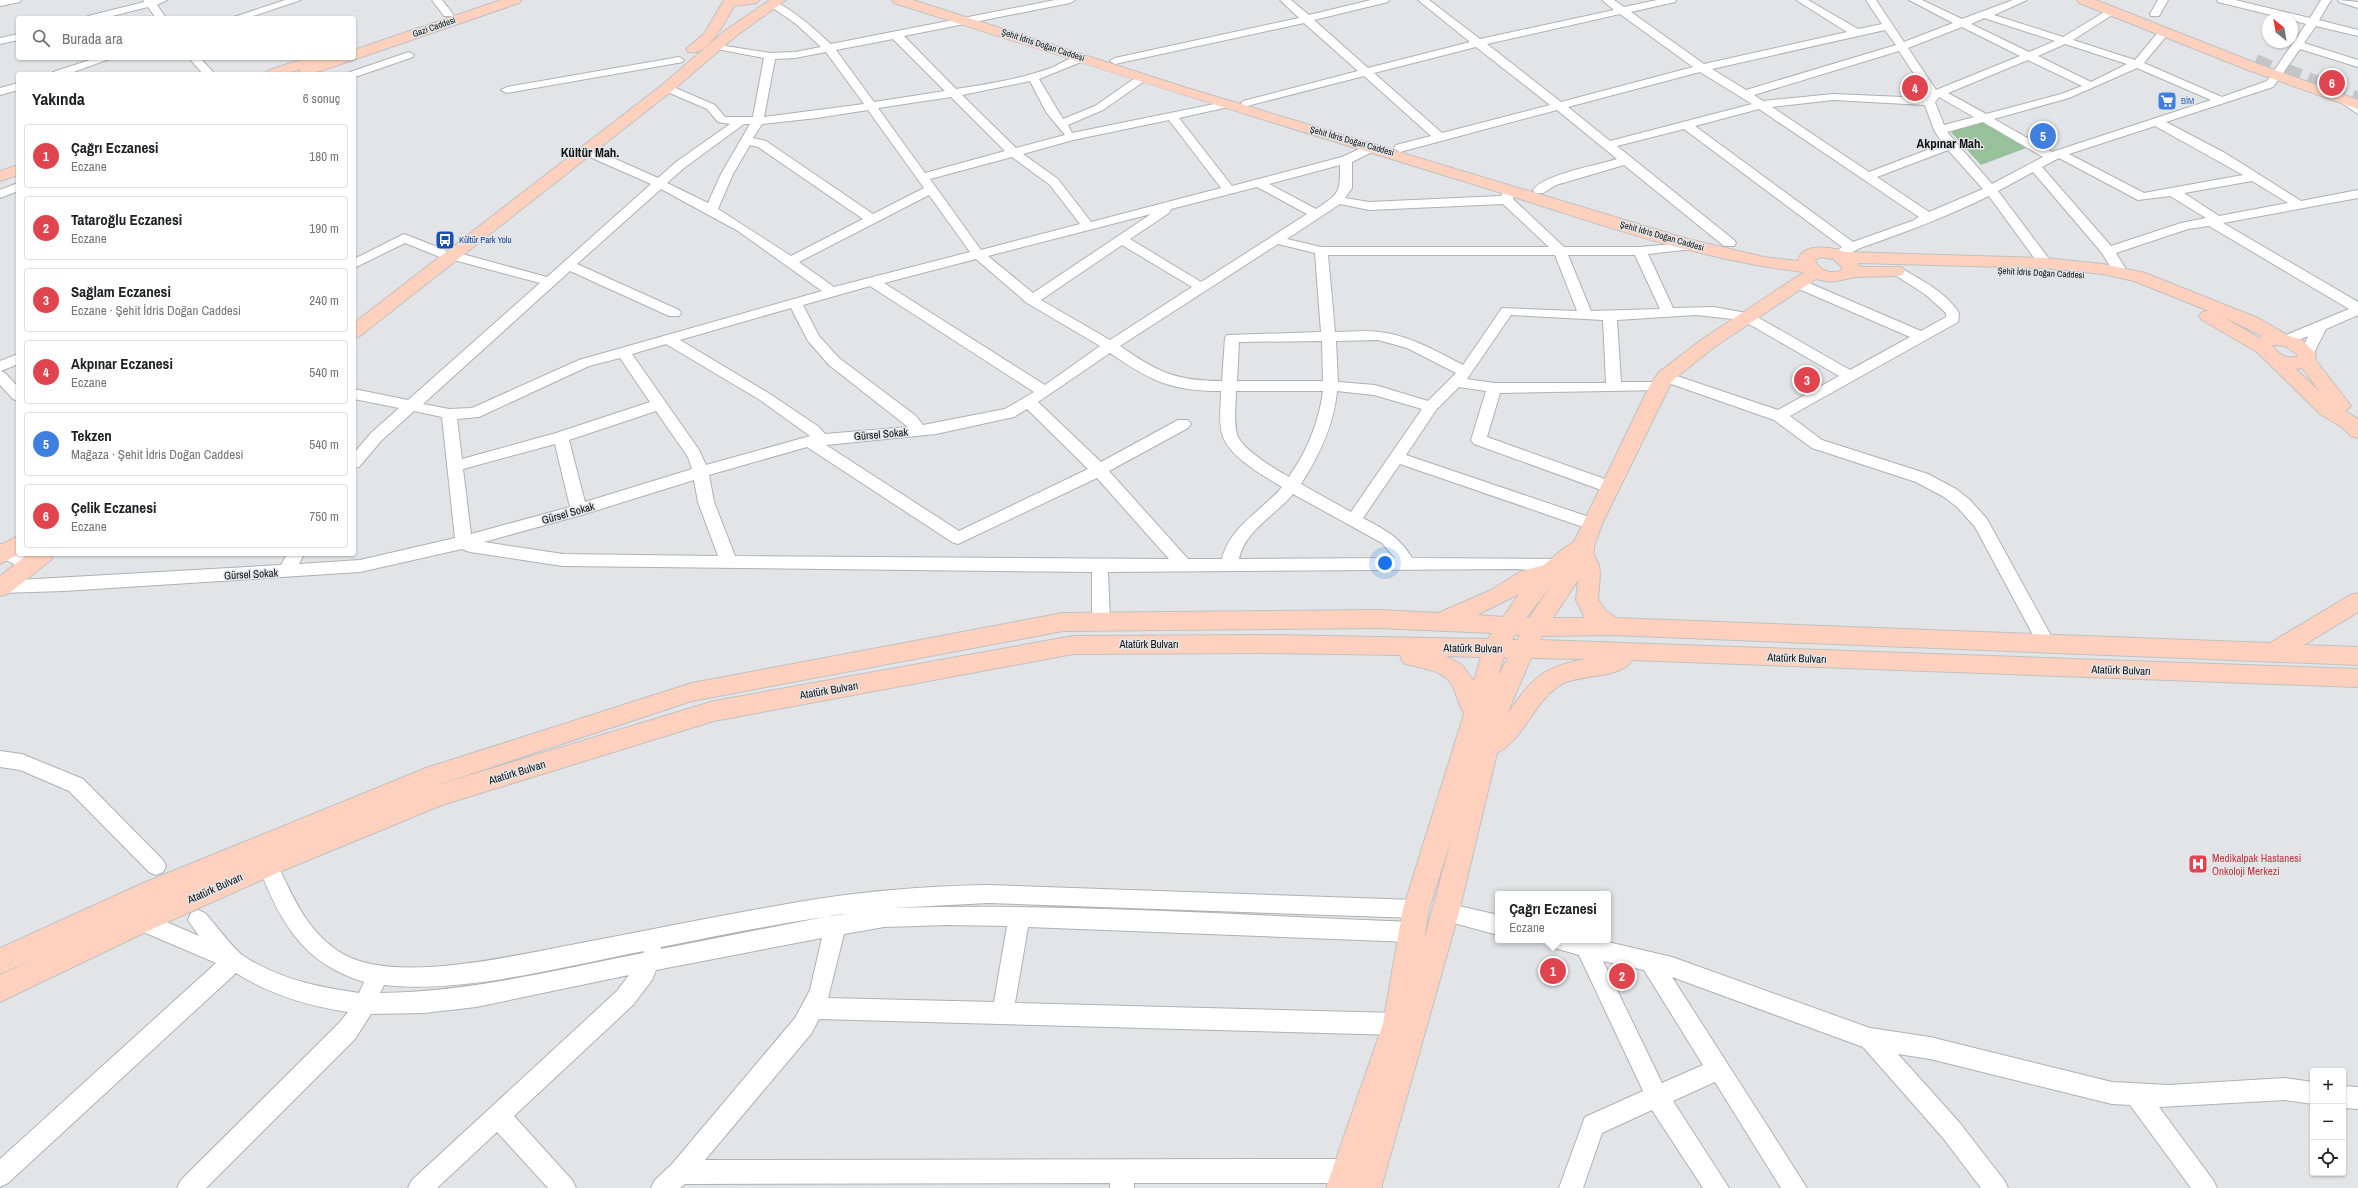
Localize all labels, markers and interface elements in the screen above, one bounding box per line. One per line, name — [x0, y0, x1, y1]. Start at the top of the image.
north arrow — [2262, 12, 2298, 48]
street label: Gazi Caddesi — [411, 14, 457, 40]
search box — [16, 16, 356, 60]
street label: Şehit İdris Doğan Caddesi — [1000, 26, 1086, 64]
icon: search — [30, 27, 52, 49]
text: Burada ara — [62, 28, 123, 49]
pin: 6 — [2319, 68, 2345, 98]
pin: 4 — [1902, 73, 1928, 103]
text: Yakında — [32, 87, 85, 110]
text: 6 sonuç — [303, 90, 340, 107]
supermarket icon: BİM — [2156, 90, 2178, 112]
place label: BİM — [2181, 95, 2194, 107]
pin: 5 — [2030, 121, 2056, 151]
street label: Şehit İdris Doğan Caddesi — [1309, 123, 1395, 159]
district label: Akpınar Mah. — [1917, 135, 1984, 152]
text: Çağrı Eczanesi — [71, 137, 159, 158]
district label: Kültür Mah. — [561, 144, 619, 161]
text: 1 — [43, 148, 49, 165]
text: 180 m — [309, 148, 339, 165]
text: Eczane — [71, 158, 107, 175]
text: Tataroğlu Eczanesi — [71, 209, 182, 230]
street label: Şehit İdris Doğan Caddesi — [1619, 218, 1705, 254]
text: 2 — [43, 220, 49, 237]
text: 190 m — [309, 220, 339, 237]
bus stop icon: Kültür Park Yolu — [434, 229, 456, 251]
text: Eczane — [71, 230, 107, 247]
place label: Kültür Park Yolu — [459, 234, 512, 246]
street label: Şehit İdris Doğan Caddesi — [1997, 265, 2085, 281]
text: Sağlam Eczanesi — [71, 281, 171, 302]
text: 3 — [43, 292, 49, 309]
text: 240 m — [309, 292, 339, 309]
text: Eczane · Şehit İdris Doğan Caddesi — [71, 302, 241, 319]
text: Akpınar Eczanesi — [71, 353, 173, 374]
text: 4 — [43, 364, 49, 381]
text: 540 m — [309, 364, 339, 381]
pin: 3 — [1794, 365, 1820, 395]
text: Eczane — [71, 374, 107, 391]
text: Tekzen — [71, 425, 112, 446]
street label: Gürsel Sokak — [853, 425, 909, 443]
text: 5 — [43, 436, 49, 453]
text: 540 m — [309, 436, 339, 453]
text: Mağaza · Şehit İdris Doğan Caddesi — [71, 446, 243, 463]
text: Çelik Eczanesi — [71, 497, 156, 518]
street label: Gürsel Sokak — [540, 499, 596, 527]
text: 6 — [43, 508, 49, 525]
text: 750 m — [309, 508, 339, 525]
text: Eczane — [71, 518, 107, 535]
your location — [1375, 553, 1395, 573]
street label: Gürsel Sokak — [224, 566, 279, 582]
street label: Atatürk Bulvarı — [1118, 637, 1179, 651]
street label: Atatürk Bulvarı — [1442, 640, 1503, 656]
street label: Atatürk Bulvarı — [1766, 650, 1827, 666]
street label: Atatürk Bulvarı — [2090, 662, 2151, 678]
street label: Atatürk Bulvarı — [798, 678, 859, 702]
street label: Atatürk Bulvarı — [486, 757, 547, 788]
place label: Medikalpak Hastanesi Onkoloji Merkezi — [2212, 851, 2301, 878]
hospital icon: Medikalpak Hastanesi Onkoloji Merkezi — [2187, 853, 2209, 875]
street label: Atatürk Bulvarı — [184, 870, 245, 907]
popup — [1495, 891, 1611, 943]
text: Çağrı Eczanesi — [1509, 898, 1597, 919]
text: Eczane — [1509, 919, 1545, 936]
pin: 1 — [1540, 956, 1566, 986]
pin: 2 — [1609, 961, 1635, 991]
map controls — [2310, 1068, 2346, 1176]
button: + — [2310, 1068, 2346, 1104]
button: − — [2310, 1104, 2346, 1140]
button: locate — [2310, 1140, 2346, 1176]

